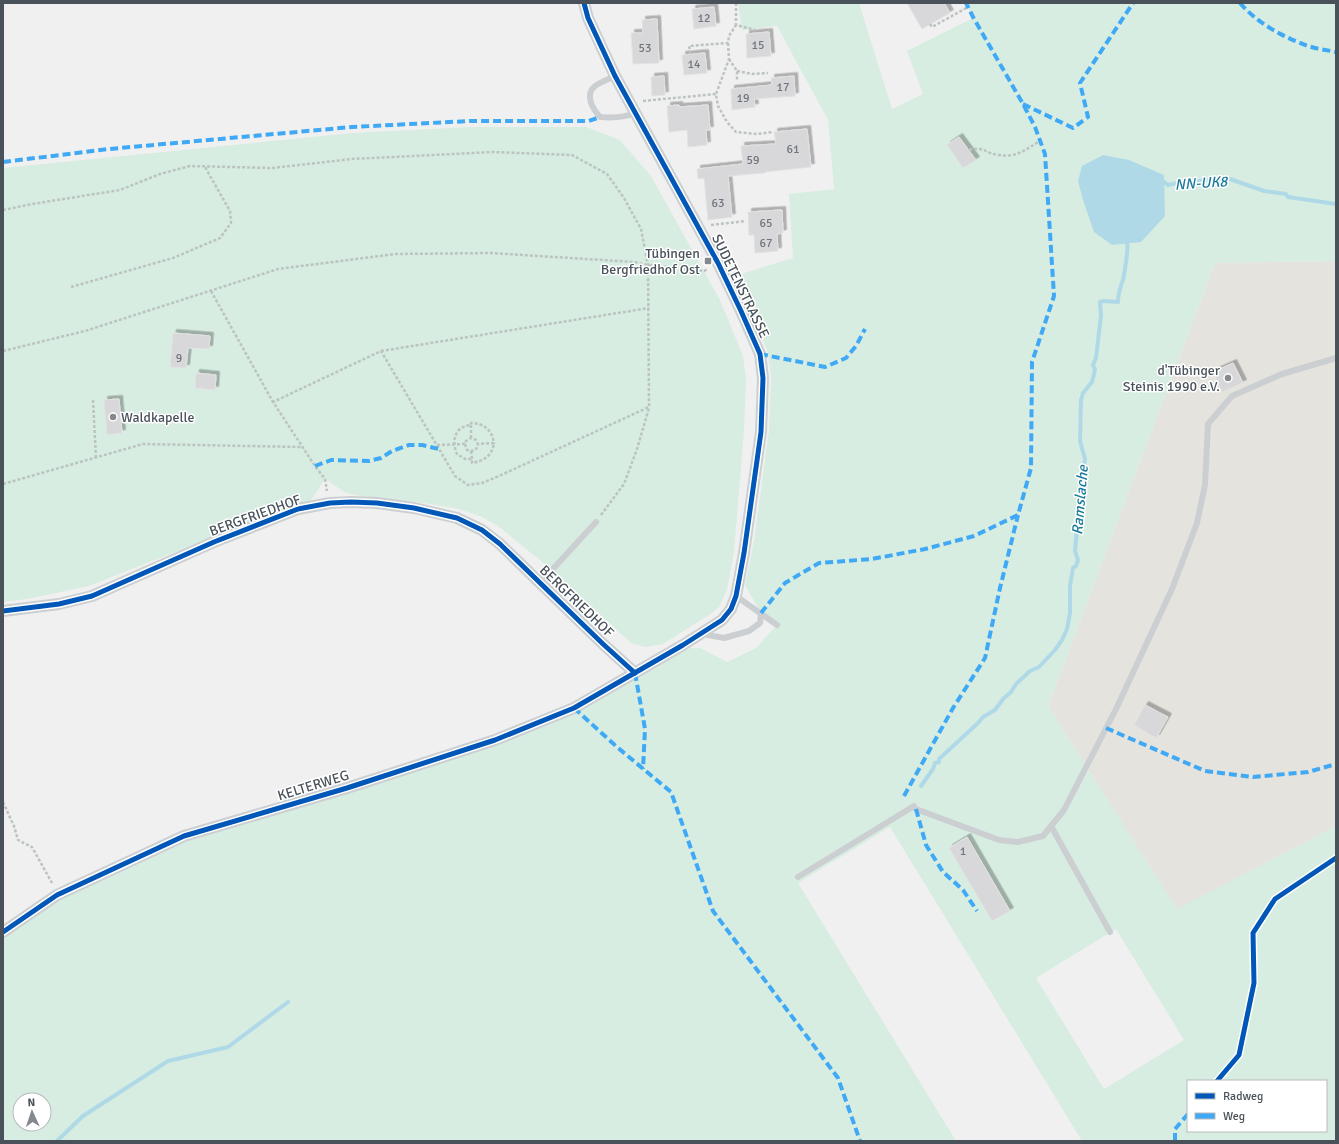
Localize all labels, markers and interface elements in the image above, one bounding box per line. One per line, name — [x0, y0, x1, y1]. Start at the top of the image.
house number: 12 — [698, 11, 710, 26]
house number: 15 — [752, 38, 764, 53]
house number: 53 — [639, 41, 651, 56]
house number: 14 — [688, 57, 701, 72]
house number: 17 — [777, 80, 789, 95]
house number: 19 — [737, 91, 749, 106]
house number: 61 — [787, 142, 799, 157]
house number: 59 — [747, 153, 759, 168]
water label: NN-UK8 — [1174, 172, 1230, 194]
house number: 63 — [712, 196, 724, 211]
house number: 65 — [760, 216, 772, 231]
street label: SUDETENSTRASSE — [708, 232, 773, 341]
house number: 67 — [760, 236, 772, 251]
place label: Tübingen Bergfriedhof Ost — [601, 245, 700, 278]
marker: Tübingen Bergfriedhof Ost — [703, 256, 713, 266]
house number: 9 — [176, 351, 182, 366]
place label: d'Tübinger Steinis 1990 e.V. — [1123, 362, 1221, 395]
marker: d'Tübinger Steinis 1990 e.V. — [1223, 373, 1233, 383]
place label: Waldkapelle — [121, 409, 194, 426]
marker: Waldkapelle — [108, 412, 118, 422]
water label: Ramslache — [1068, 463, 1092, 536]
street label: BERGFRIEDHOF — [207, 491, 303, 540]
street label: BERGFRIEDHOF — [536, 562, 617, 641]
street label: KELTERWEG — [275, 767, 351, 804]
house number: 1 — [960, 844, 966, 859]
legend — [1187, 1080, 1327, 1132]
text: Radweg — [1223, 1089, 1263, 1104]
north arrow — [12, 1092, 52, 1132]
text: N — [27, 1096, 36, 1109]
text: Weg — [1223, 1109, 1245, 1124]

